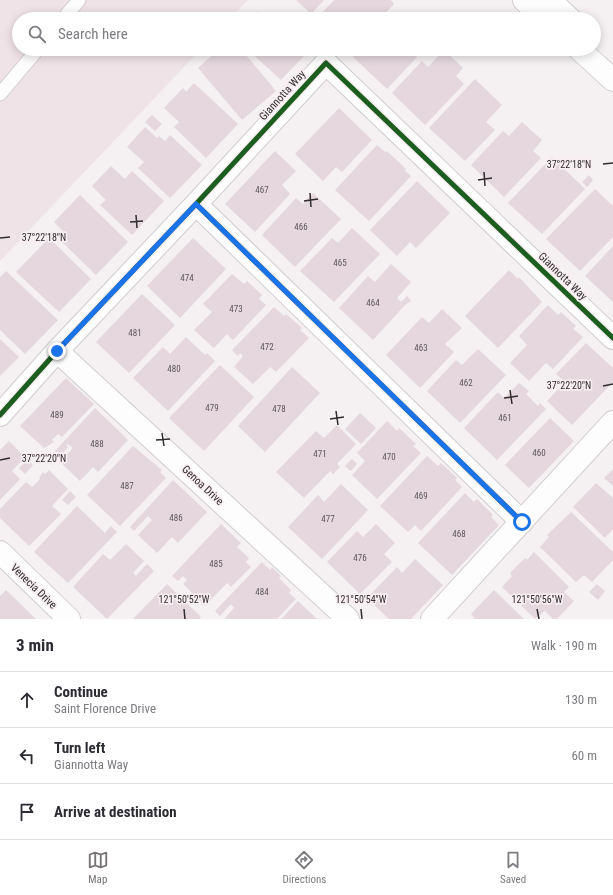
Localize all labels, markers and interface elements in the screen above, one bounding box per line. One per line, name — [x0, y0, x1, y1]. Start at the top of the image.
search box — [12, 12, 601, 56]
icon: search — [26, 23, 48, 45]
text: Search here — [58, 25, 128, 43]
street label: Giannotta Way — [257, 67, 308, 123]
text: 37°22'18"N — [547, 159, 591, 170]
house number: 467 — [255, 185, 269, 195]
house number: 466 — [294, 222, 308, 232]
text: 37°22'18"N — [22, 232, 66, 243]
street label: Giannotta Way — [536, 250, 590, 303]
house number: 465 — [333, 258, 347, 268]
house number: 474 — [180, 273, 194, 283]
house number: 464 — [366, 298, 380, 308]
house number: 473 — [229, 304, 243, 314]
house number: 481 — [128, 328, 142, 338]
route end — [48, 342, 66, 360]
house number: 472 — [260, 342, 274, 352]
house number: 463 — [414, 343, 428, 353]
house number: 480 — [167, 364, 181, 374]
house number: 462 — [459, 378, 473, 388]
text: 37°22'20"N — [547, 380, 591, 391]
house number: 479 — [205, 403, 219, 413]
house number: 478 — [272, 404, 286, 414]
house number: 489 — [50, 410, 64, 420]
house number: 461 — [498, 413, 512, 423]
house number: 488 — [90, 439, 104, 449]
house number: 460 — [532, 448, 546, 458]
house number: 471 — [313, 449, 327, 459]
house number: 470 — [382, 452, 396, 462]
text: 37°22'20"N — [22, 453, 66, 464]
street label: Genoa Drive — [179, 463, 226, 508]
house number: 487 — [120, 481, 134, 491]
house number: 469 — [414, 491, 428, 501]
house number: 486 — [169, 513, 183, 523]
route start — [513, 513, 531, 531]
house number: 477 — [321, 514, 335, 524]
house number: 468 — [452, 529, 466, 539]
house number: 476 — [353, 553, 367, 563]
house number: 485 — [209, 559, 223, 569]
street label: Venecia Drive — [8, 561, 59, 612]
house number: 484 — [255, 587, 269, 597]
text: 121°50'52"W — [159, 594, 210, 605]
text: 121°50'54"W — [336, 594, 387, 605]
text: 121°50'56"W — [512, 594, 563, 605]
text: 3 min — [16, 635, 54, 655]
text: Walk · 190 m — [531, 638, 597, 653]
text: Continue — [54, 683, 108, 701]
icon: ahead — [16, 689, 38, 711]
text: 130 m — [565, 692, 597, 707]
text: Saint Florence Drive — [54, 701, 156, 716]
text: Turn left — [54, 739, 105, 757]
icon: left — [16, 745, 38, 767]
text: 60 m — [571, 748, 597, 763]
text: Giannotta Way — [54, 757, 128, 772]
icon: arrive — [16, 801, 38, 823]
text: Arrive at destination — [54, 803, 177, 821]
tab: Map — [87, 849, 109, 886]
tab: Directions — [282, 849, 326, 886]
tab: Saved — [500, 849, 526, 886]

